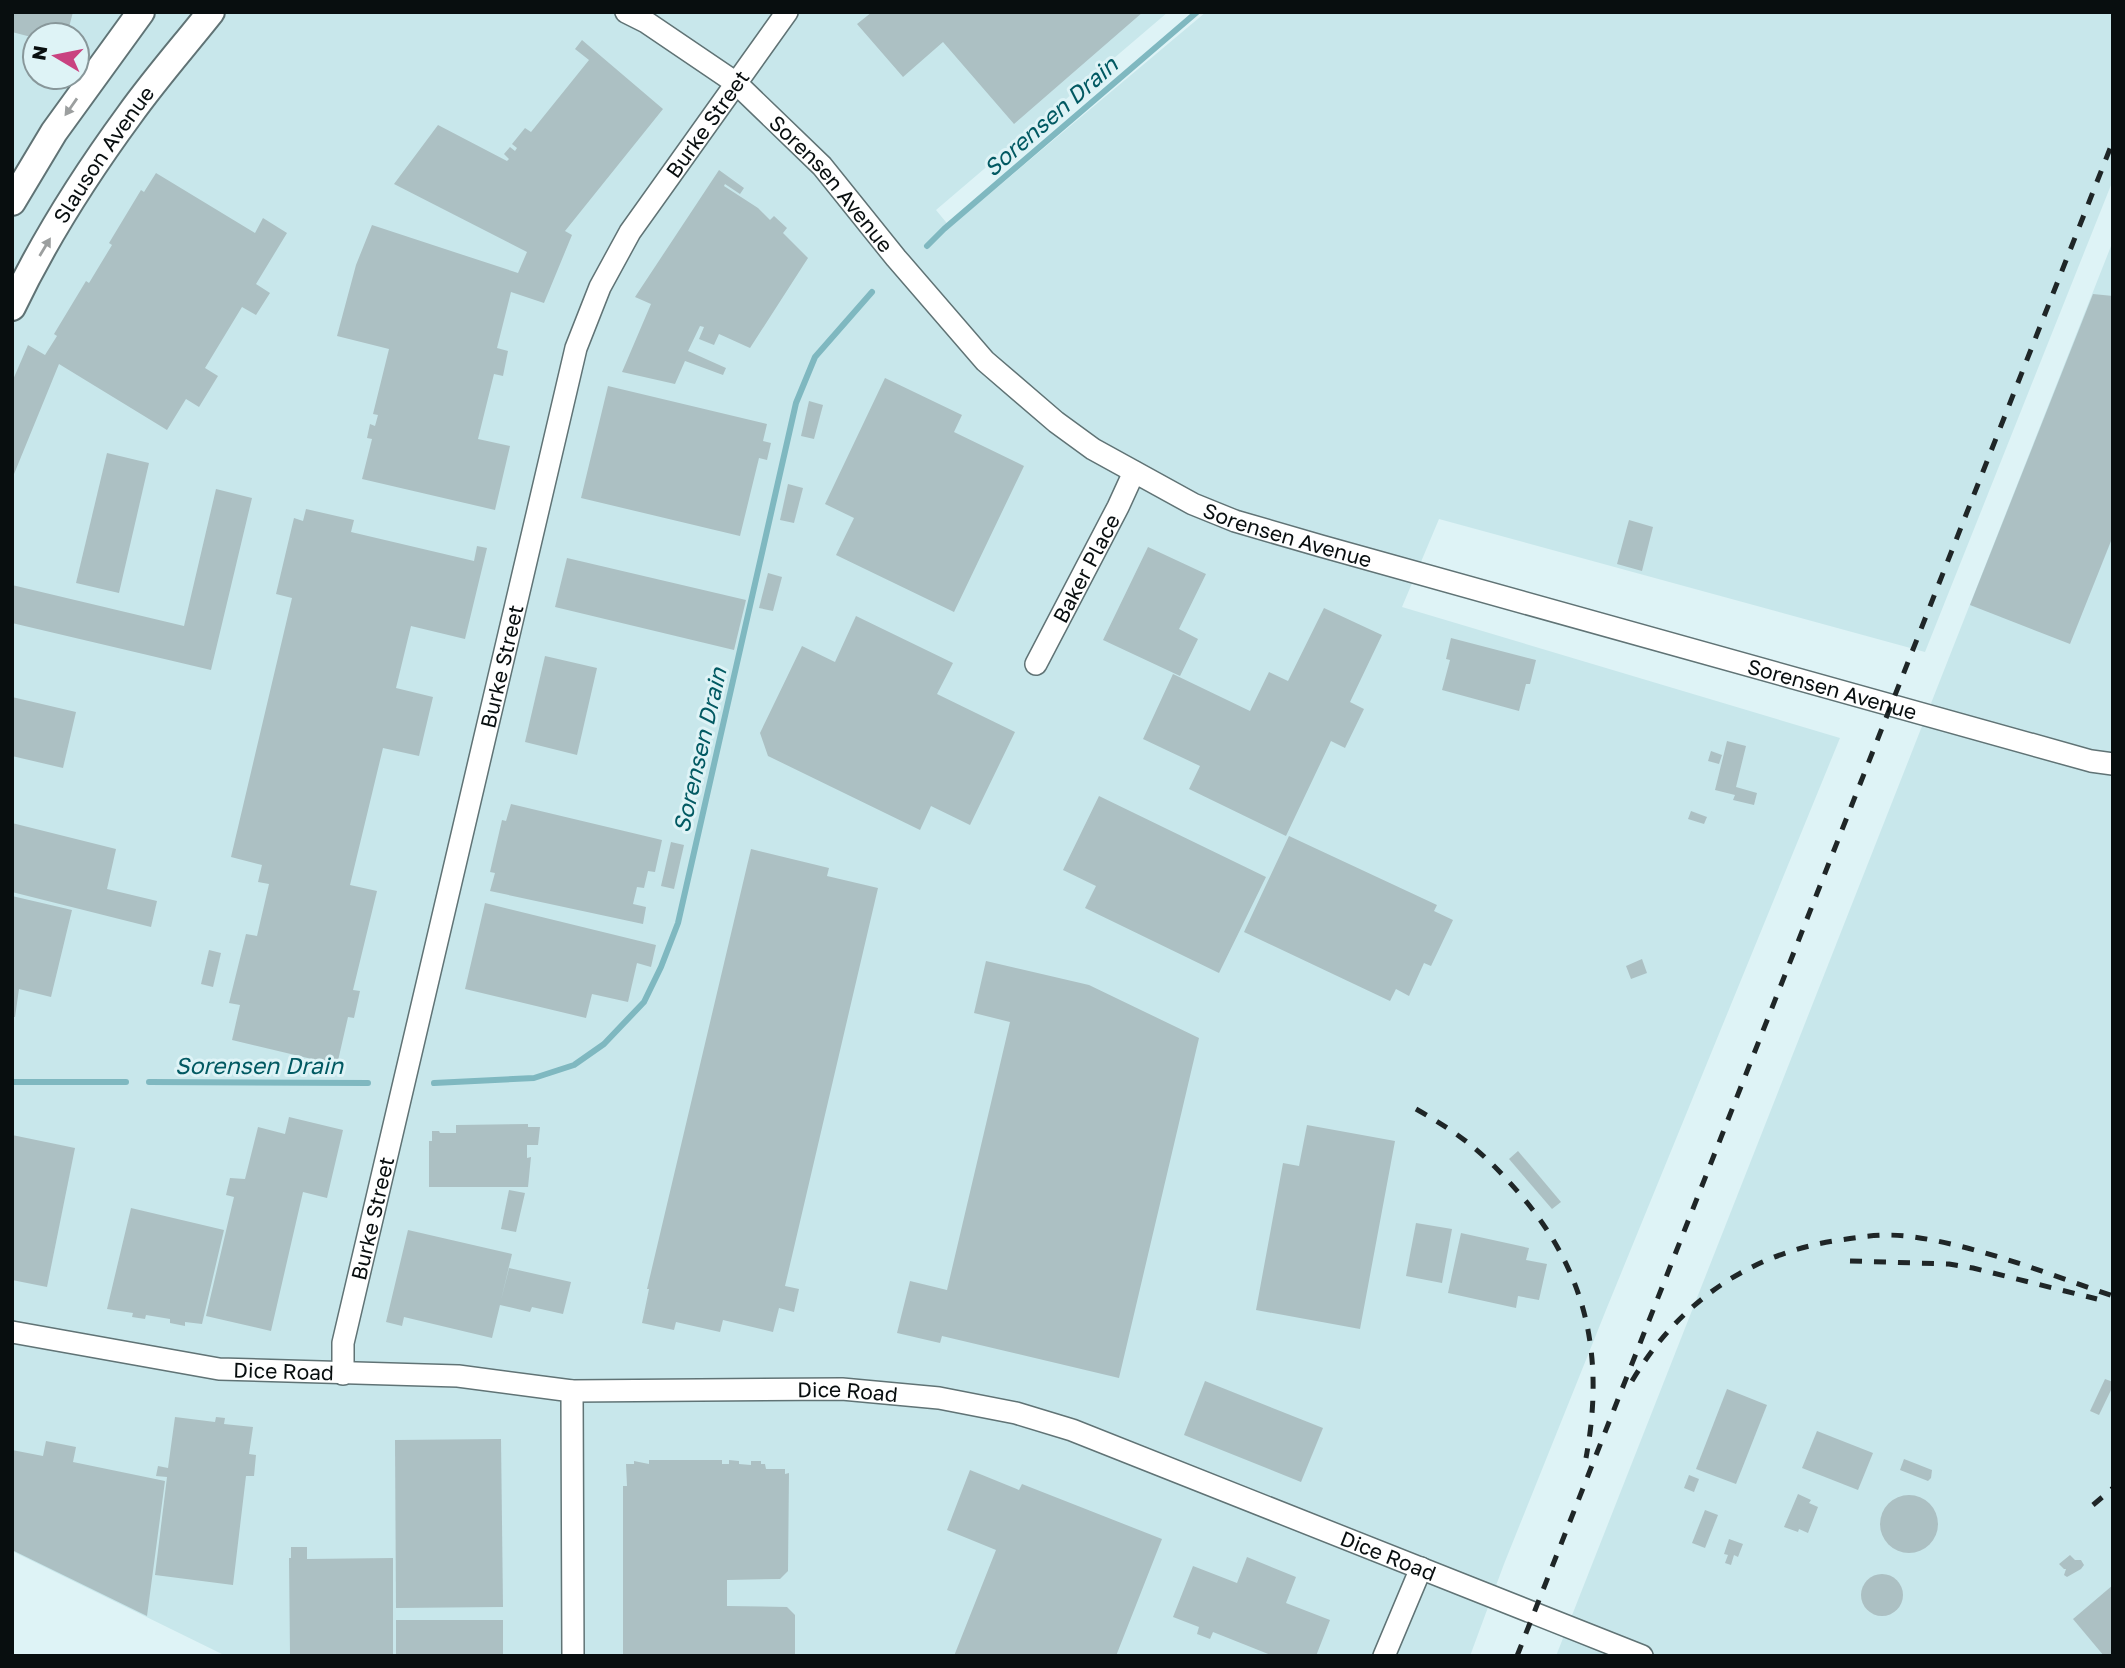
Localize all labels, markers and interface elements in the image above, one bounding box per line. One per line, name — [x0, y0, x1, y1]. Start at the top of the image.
north arrow — [21, 21, 91, 91]
text: N — [26, 44, 51, 62]
water label: Sorensen Drain — [977, 50, 1123, 182]
street label: Burke Street — [660, 65, 754, 183]
street label: Slauson Avenue — [47, 81, 159, 228]
one-way arrow — [65, 98, 79, 116]
street label: Sorensen Avenue — [764, 109, 899, 257]
one-way arrow — [38, 238, 51, 257]
street label: Sorensen Avenue — [1199, 497, 1375, 573]
street label: Baker Place — [1047, 509, 1125, 627]
street label: Burke Street — [474, 602, 528, 731]
street label: Sorensen Avenue — [1745, 653, 1920, 725]
water label: Sorensen Drain — [666, 664, 732, 835]
water label: Sorensen Drain — [175, 1051, 344, 1079]
street label: Burke Street — [345, 1154, 399, 1283]
street label: Dice Road — [233, 1356, 334, 1385]
street label: Dice Road — [797, 1376, 899, 1407]
street label: Dice Road — [1337, 1525, 1440, 1586]

